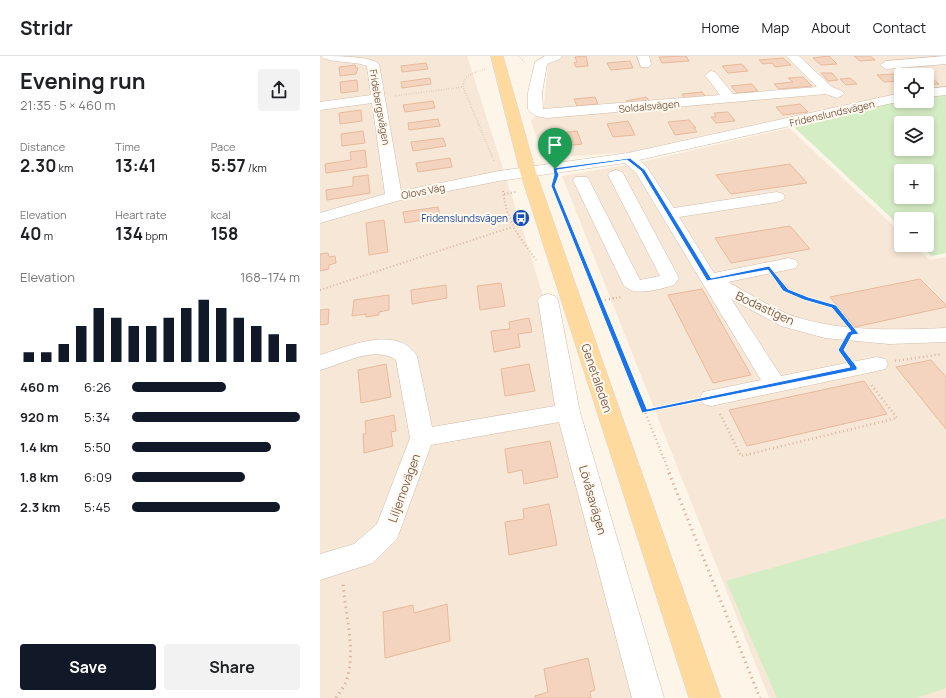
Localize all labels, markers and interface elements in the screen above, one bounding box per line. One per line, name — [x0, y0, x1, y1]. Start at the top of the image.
text: Stridr — [20, 15, 73, 41]
text: Home — [702, 18, 739, 37]
text: Map — [761, 18, 789, 37]
text: About — [811, 18, 851, 37]
text: Contact — [873, 18, 926, 37]
text: Evening run — [20, 66, 145, 96]
street label: Fridebergsvägen — [366, 68, 394, 146]
map controls — [894, 68, 934, 252]
button: locate — [894, 68, 934, 108]
button: share — [258, 69, 300, 111]
text: 21:35 · 5 × 460 m — [20, 96, 116, 114]
street label: Soldalsvägen — [618, 96, 680, 116]
street label: Fridenslundsvägen — [788, 96, 876, 130]
button: layers — [894, 116, 934, 156]
pin — [538, 128, 572, 169]
icon: arrive — [544, 134, 566, 156]
text: Distance — [20, 139, 65, 154]
text: Time — [115, 139, 140, 154]
text: Pace — [211, 139, 236, 154]
text: 2.30 — [20, 154, 56, 177]
text: 13:41 — [115, 154, 156, 177]
text: 5:57 — [211, 154, 245, 177]
text: km — [56, 160, 73, 175]
text: /km — [245, 160, 267, 175]
button: + — [894, 164, 934, 204]
street label: Olovs Väg — [400, 180, 446, 202]
text: Elevation — [20, 207, 66, 222]
text: Heart rate — [115, 207, 166, 222]
text: kcal — [211, 207, 231, 222]
bus stop icon: Fridenslundsvägen — [511, 208, 531, 228]
place label: Fridenslundsvägen — [421, 211, 508, 225]
button: − — [894, 212, 934, 252]
text: 40 — [20, 222, 42, 245]
text: 134 — [115, 222, 143, 245]
text: 158 — [211, 222, 238, 245]
text: m — [42, 228, 53, 243]
text: bpm — [143, 228, 168, 243]
text: Elevation — [20, 268, 75, 286]
text: 168–174 m — [240, 268, 300, 286]
street label: Bodastigen — [733, 287, 797, 329]
street label: Genetaleden — [577, 341, 617, 415]
text: 460 m — [20, 378, 59, 396]
text: 6:26 — [84, 378, 111, 396]
text: 920 m — [20, 408, 59, 426]
text: 5:34 — [84, 408, 110, 426]
text: 1.4 km — [20, 438, 58, 456]
text: 5:50 — [84, 438, 111, 456]
street label: Liljemovägen — [384, 451, 424, 525]
street label: Lövåsavägen — [575, 463, 611, 537]
text: 1.8 km — [20, 468, 58, 486]
text: 6:09 — [84, 468, 112, 486]
text: 2.3 km — [20, 498, 61, 516]
text: 5:45 — [84, 498, 111, 516]
button: Save — [20, 644, 156, 690]
button: Share — [164, 644, 300, 690]

